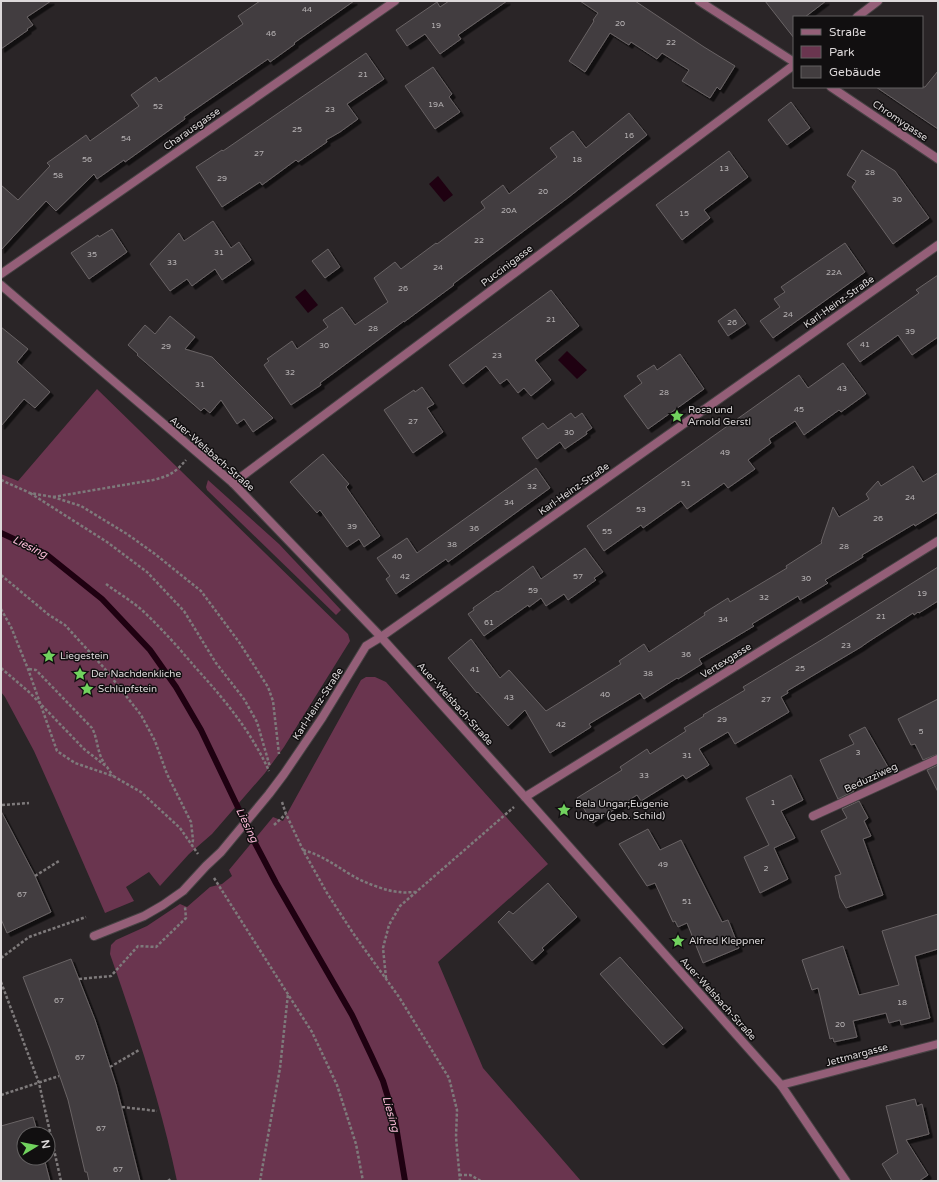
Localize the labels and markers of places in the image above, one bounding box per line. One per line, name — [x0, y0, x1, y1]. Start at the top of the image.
place label: Rosa und Arnold Gerstl — [688, 404, 751, 428]
place icon: Rosa und Arnold Gerstl — [669, 408, 685, 424]
place icon: Liegestein — [41, 648, 57, 664]
place label: Liegestein — [60, 650, 109, 662]
place icon: Der Nachdenkliche — [72, 666, 88, 682]
place label: Der Nachdenkliche — [91, 668, 181, 680]
place icon: Schlüpfstein — [79, 681, 95, 697]
place label: Schlüpfstein — [98, 683, 157, 695]
place label: Bela Ungar;Eugenie Ungar (geb. Schild) — [575, 798, 669, 822]
place icon: Bela Ungar;Eugenie Ungar (geb. Schild) — [556, 802, 572, 818]
place icon: Alfred Kleppner — [670, 933, 686, 949]
place label: Alfred Kleppner — [689, 935, 764, 947]

